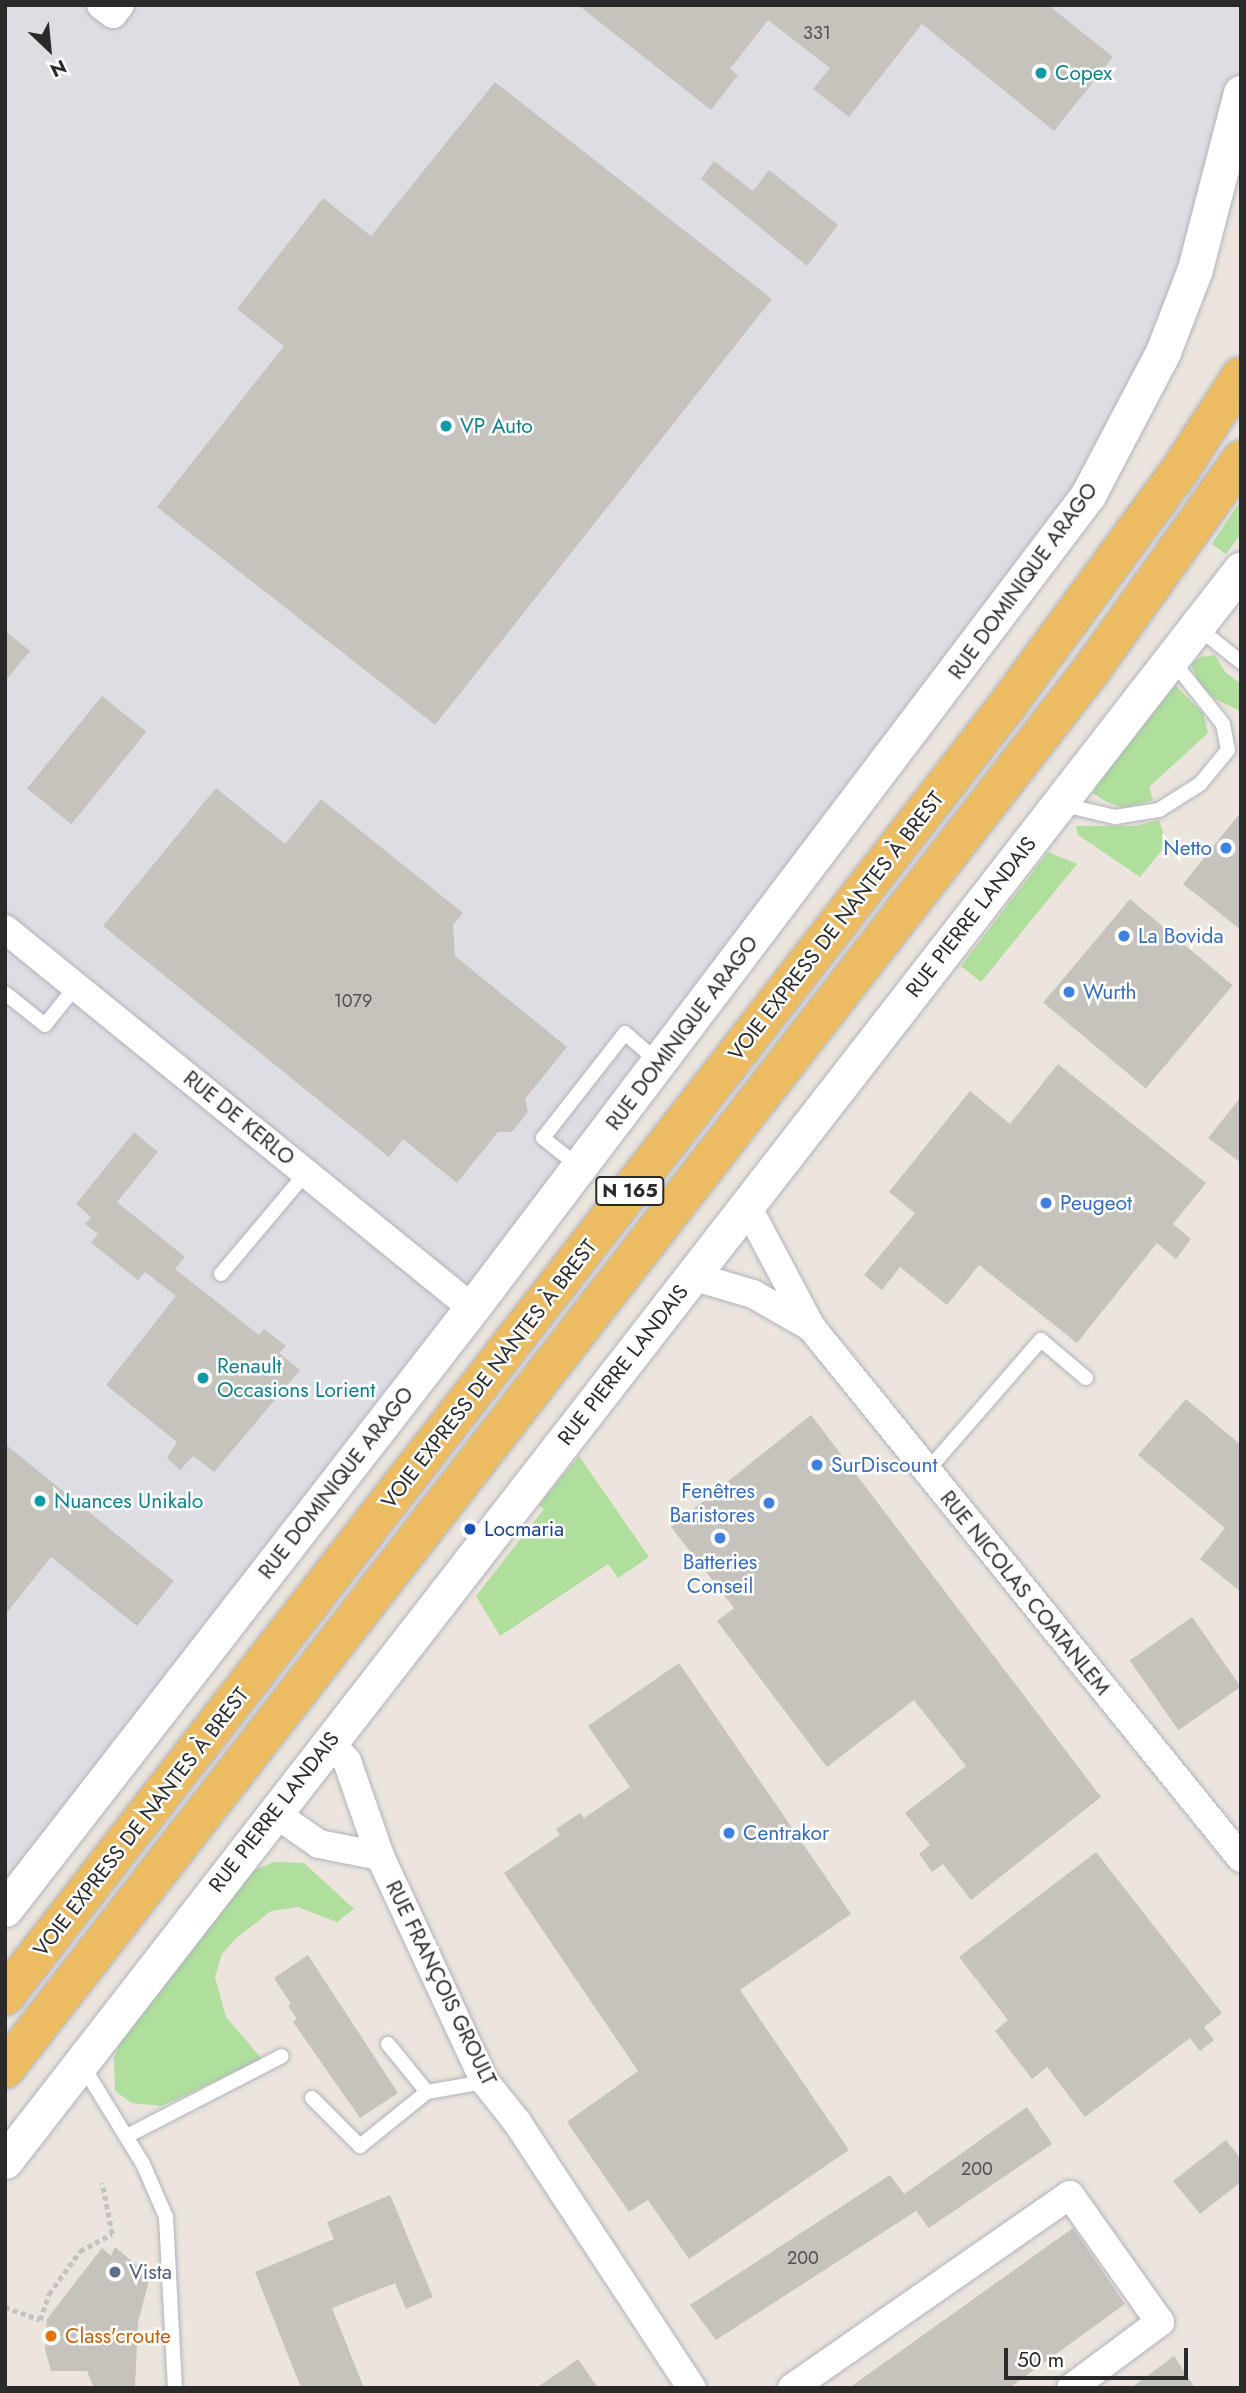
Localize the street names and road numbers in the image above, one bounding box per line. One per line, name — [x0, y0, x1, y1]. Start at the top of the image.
street label: RUE DOMINIQUE ARAGO — [943, 478, 1103, 684]
street label: VOIE EXPRESS DE NANTES À BREST — [723, 786, 949, 1066]
street label: RUE PIERRE LANDAIS — [901, 832, 1041, 1002]
street label: RUE DOMINIQUE ARAGO — [601, 931, 763, 1135]
street label: RUE DE KERLO — [178, 1066, 300, 1170]
road number: N 165 — [595, 1176, 665, 1206]
street label: VOIE EXPRESS DE NANTES À BREST — [376, 1234, 602, 1514]
street label: RUE PIERRE LANDAIS — [553, 1280, 693, 1450]
street label: RUE DOMINIQUE ARAGO — [253, 1382, 419, 1584]
street label: RUE NICOLAS COATANLEM — [935, 1486, 1115, 1700]
street label: VOIE EXPRESS DE NANTES À BREST — [28, 1682, 254, 1962]
street label: RUE PIERRE LANDAIS — [204, 1727, 344, 1897]
street label: RUE FRANÇOIS GROULT — [380, 1877, 502, 2089]

